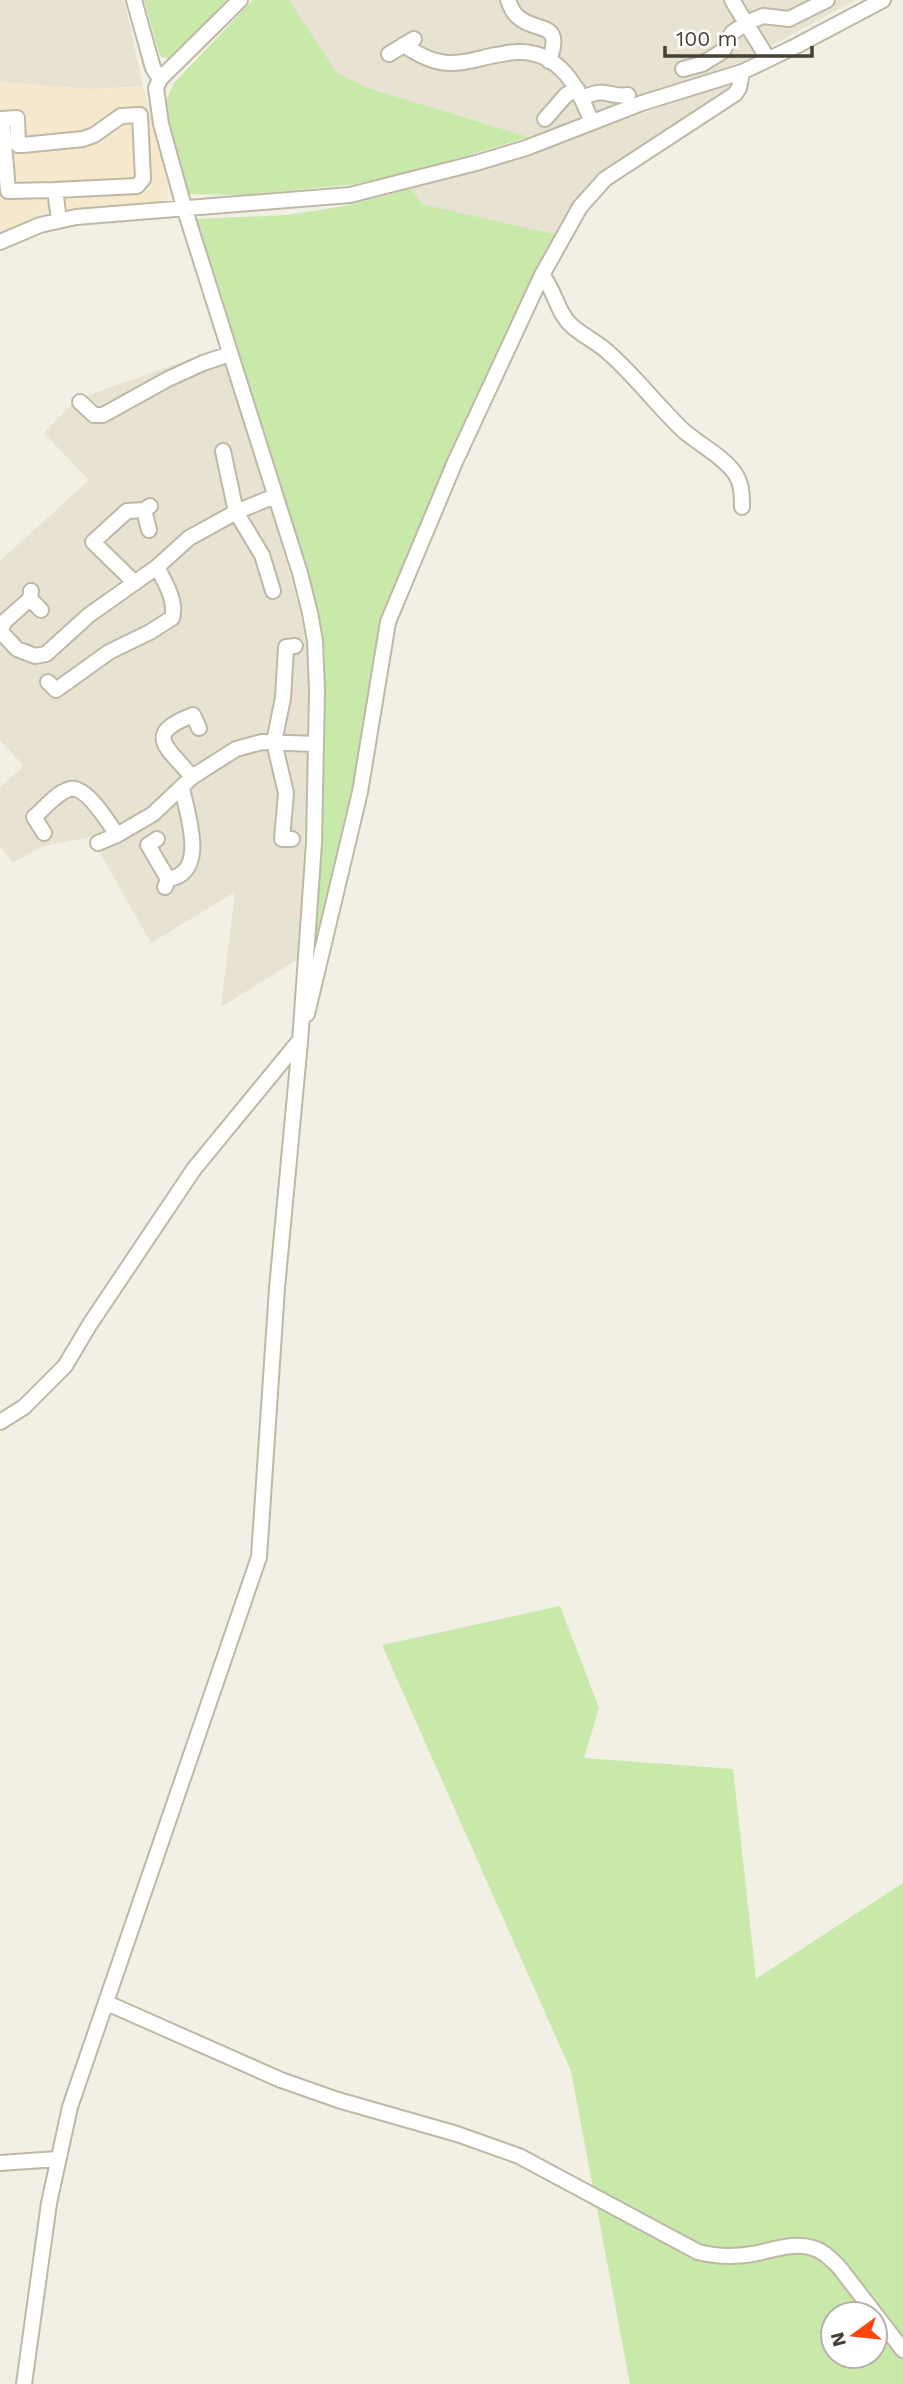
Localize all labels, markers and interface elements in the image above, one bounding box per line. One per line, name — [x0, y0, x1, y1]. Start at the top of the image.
scale bar — [665, 14, 812, 58]
text: 100 m — [676, 26, 738, 51]
north arrow — [819, 2300, 889, 2370]
text: N — [825, 2329, 851, 2349]

